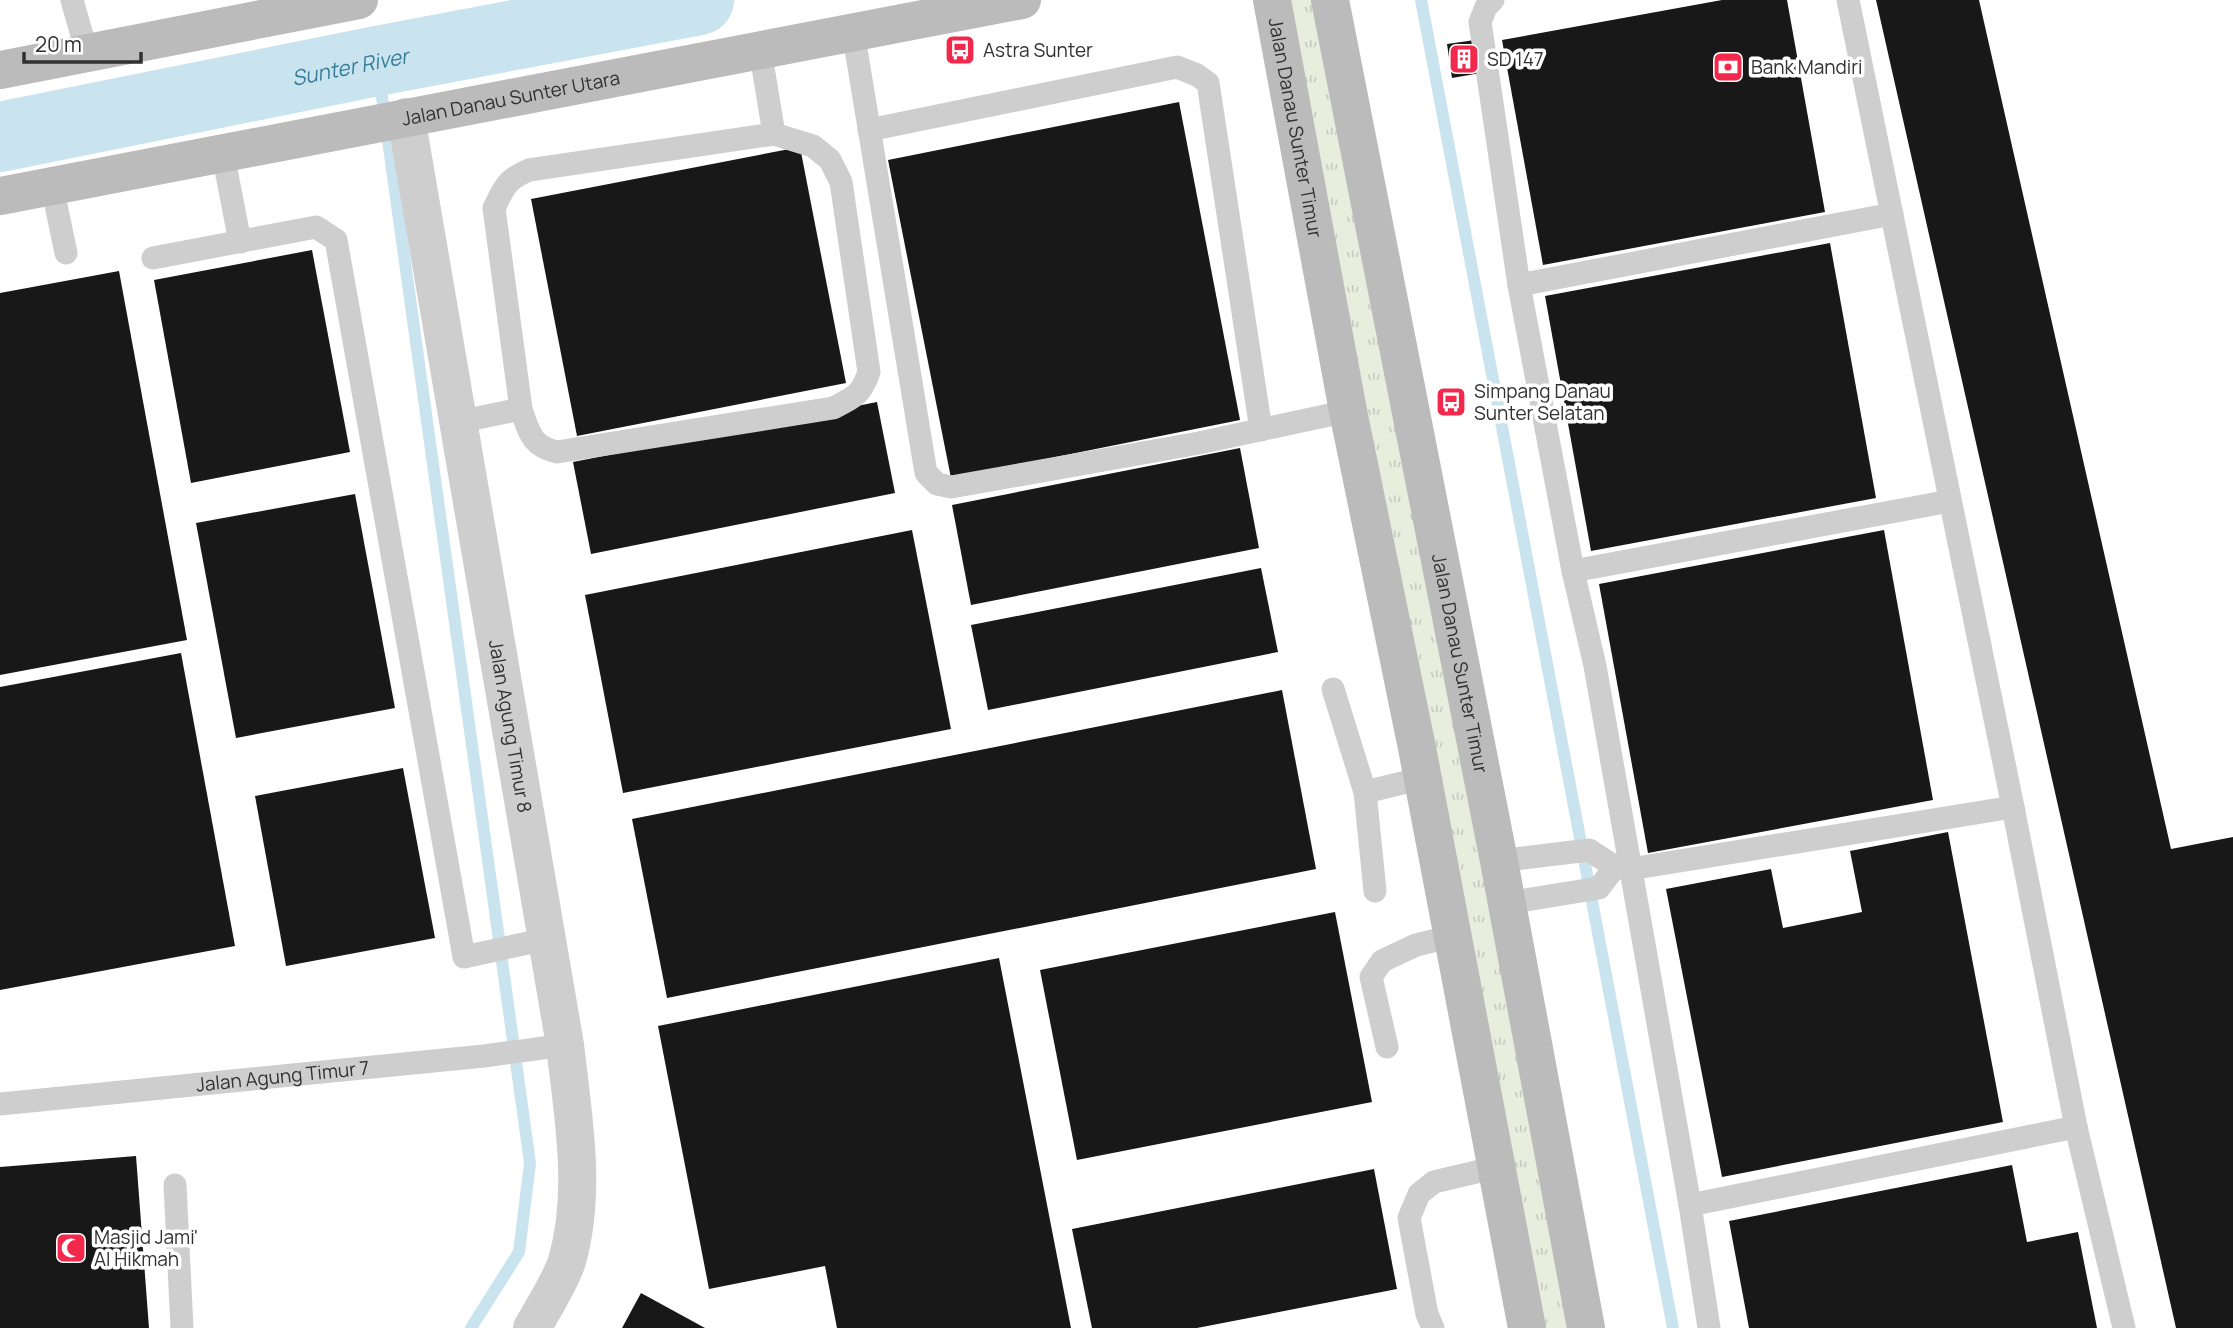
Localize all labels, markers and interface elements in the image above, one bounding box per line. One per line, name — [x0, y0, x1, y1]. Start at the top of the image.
street label: Jalan Danau Sunter Timur — [1263, 16, 1329, 240]
scale bar — [24, 21, 142, 65]
text: 20 m — [35, 30, 82, 58]
bus stop icon: Astra Sunter — [943, 33, 977, 67]
place label: Astra Sunter — [983, 37, 1093, 63]
water label: Sunter River — [289, 41, 413, 92]
building icon: SD 147 — [1447, 42, 1481, 76]
place label: SD 147 — [1487, 46, 1543, 72]
bank icon: Bank Mandiri — [1711, 50, 1745, 84]
place label: Bank Mandiri — [1751, 54, 1862, 80]
street label: Jalan Danau Sunter Utara — [399, 64, 622, 132]
place label: Simpang Danau Sunter Selatan — [1474, 378, 1611, 426]
bus stop icon: Simpang Danau Sunter Selatan — [1434, 385, 1468, 419]
street label: Jalan Danau Sunter Timur — [1426, 551, 1494, 775]
street label: Jalan Agung Timur 8 — [483, 638, 538, 815]
street label: Jalan Agung Timur 7 — [195, 1054, 370, 1097]
place label: Masjid Jami' Al Hikmah — [94, 1224, 198, 1272]
mosque icon: Masjid Jami' Al Hikmah — [54, 1231, 88, 1265]

